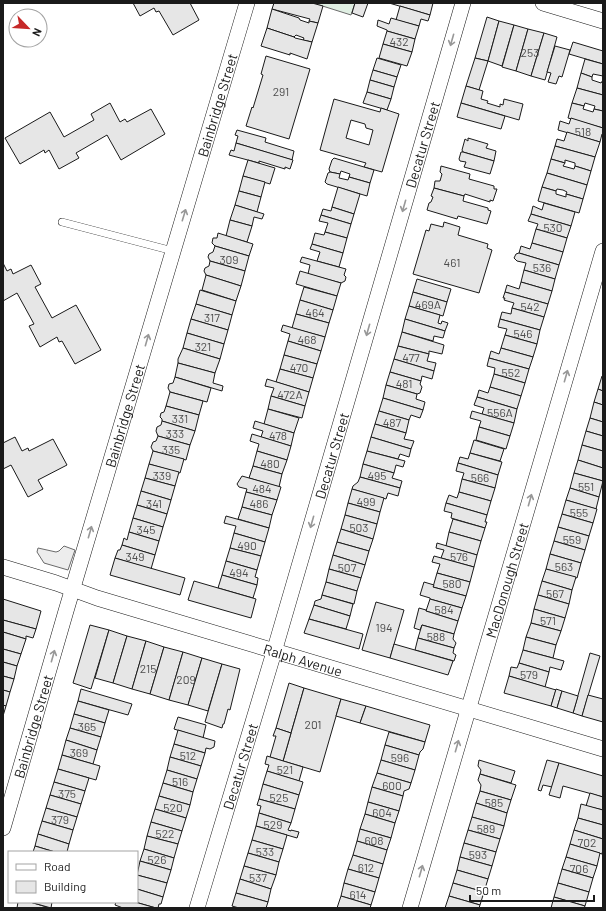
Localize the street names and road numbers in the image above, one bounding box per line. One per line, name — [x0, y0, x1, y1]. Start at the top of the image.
street label: Bainbridge Street — [193, 51, 240, 159]
street label: Decatur Street — [401, 99, 442, 190]
street label: Bainbridge Street — [101, 362, 148, 469]
street label: Decatur Street — [311, 410, 352, 501]
street label: MacDonough Street — [481, 520, 531, 640]
street label: Ralph Avenue — [261, 640, 345, 679]
street label: Bainbridge Street — [9, 672, 56, 780]
street label: Decatur Street — [219, 721, 261, 811]

